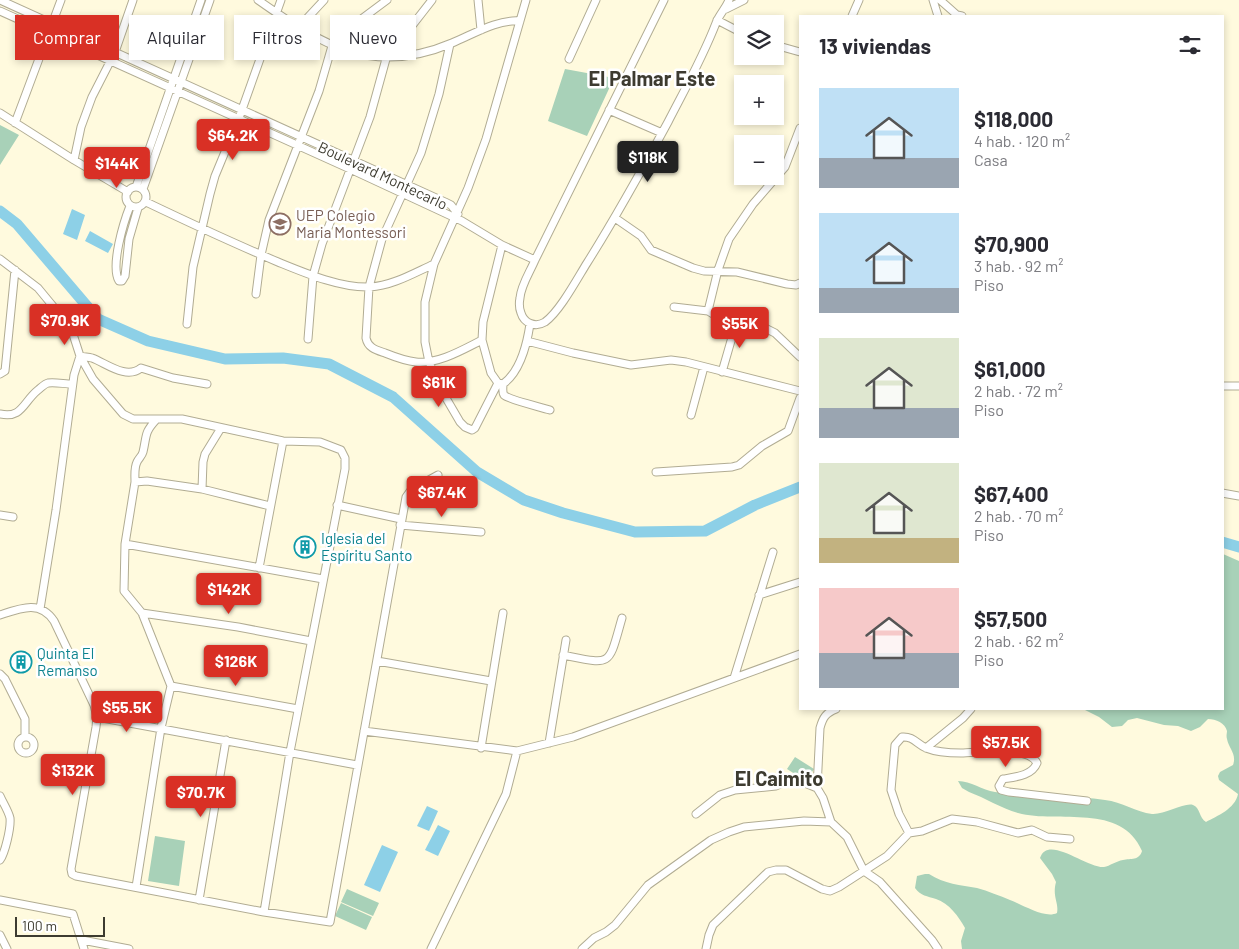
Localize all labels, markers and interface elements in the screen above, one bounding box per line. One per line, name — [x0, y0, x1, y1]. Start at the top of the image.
chip: Comprar — [15, 15, 119, 60]
chip: Alquilar — [129, 15, 224, 60]
chip: Filtros — [234, 15, 320, 60]
chip: Nuevo — [330, 15, 416, 60]
map controls — [734, 15, 784, 185]
button: layers — [734, 15, 784, 65]
icon: filters — [1176, 31, 1204, 59]
text: 13 viviendas — [819, 33, 931, 58]
district label: El Palmar Este — [589, 66, 715, 90]
button: + — [734, 75, 784, 125]
text: $118,000 — [974, 106, 1053, 131]
icon: home — [859, 108, 919, 168]
pin: $64.2K — [192, 119, 274, 161]
text: $64.2K — [208, 125, 258, 144]
text: 4 hab. · 120 m² — [974, 131, 1070, 150]
button: − — [734, 135, 784, 185]
street label: Boulevard Montecarlo — [315, 137, 451, 213]
pin: $118K — [613, 140, 683, 183]
pin: $144K — [82, 146, 152, 189]
text: $118K — [628, 147, 668, 166]
text: Casa — [974, 150, 1008, 169]
text: $144K — [95, 153, 139, 172]
place label: UEP Colegio Maria Montessori — [296, 206, 406, 241]
school or university icon: UEP Colegio Maria Montessori — [268, 212, 292, 236]
text: $70,900 — [974, 231, 1049, 256]
icon: home — [859, 233, 919, 293]
text: 3 hab. · 92 m² — [974, 256, 1063, 275]
text: Piso — [974, 275, 1004, 294]
pin: $70.9K — [24, 304, 106, 346]
pin: $55K — [710, 306, 770, 349]
text: $70.9K — [40, 310, 90, 329]
text: $55K — [722, 313, 758, 332]
text: $61,000 — [974, 356, 1046, 381]
icon: home — [859, 358, 919, 418]
pin: $61K — [409, 366, 469, 408]
text: $61K — [422, 372, 456, 391]
text: 2 hab. · 72 m² — [974, 381, 1063, 400]
text: Piso — [974, 400, 1004, 419]
pin: $67.4K — [401, 476, 483, 518]
text: $67,400 — [974, 481, 1049, 506]
text: $67.4K — [418, 482, 466, 501]
icon: home — [859, 483, 919, 543]
text: 2 hab. · 70 m² — [974, 506, 1063, 525]
text: Piso — [974, 525, 1004, 544]
place label: Iglesia del Espíritu Santo — [321, 529, 412, 564]
building icon: Iglesia del Espíritu Santo — [293, 535, 317, 559]
pin: $142K — [194, 572, 264, 615]
text: $142K — [207, 579, 251, 598]
text: $57,500 — [974, 606, 1047, 631]
icon: home — [859, 608, 919, 668]
text: 2 hab. · 62 m² — [974, 631, 1064, 650]
place label: Quinta El Remanso — [37, 644, 98, 679]
pin: $126K — [201, 644, 271, 687]
building icon: Quinta El Remanso — [9, 650, 33, 674]
text: Piso — [974, 650, 1004, 669]
text: $126K — [215, 651, 257, 670]
pin: $55.5K — [86, 690, 168, 733]
text: $55.5K — [102, 697, 152, 716]
pin: $57.5K — [965, 726, 1047, 768]
text: $57.5K — [982, 732, 1030, 751]
pin: $132K — [38, 754, 108, 796]
text: $132K — [52, 760, 94, 779]
district label: El Caimito — [735, 766, 823, 790]
pin: $70.7K — [160, 776, 242, 818]
text: $70.7K — [177, 782, 225, 801]
scale bar — [15, 914, 105, 937]
text: 100 m — [22, 917, 57, 934]

